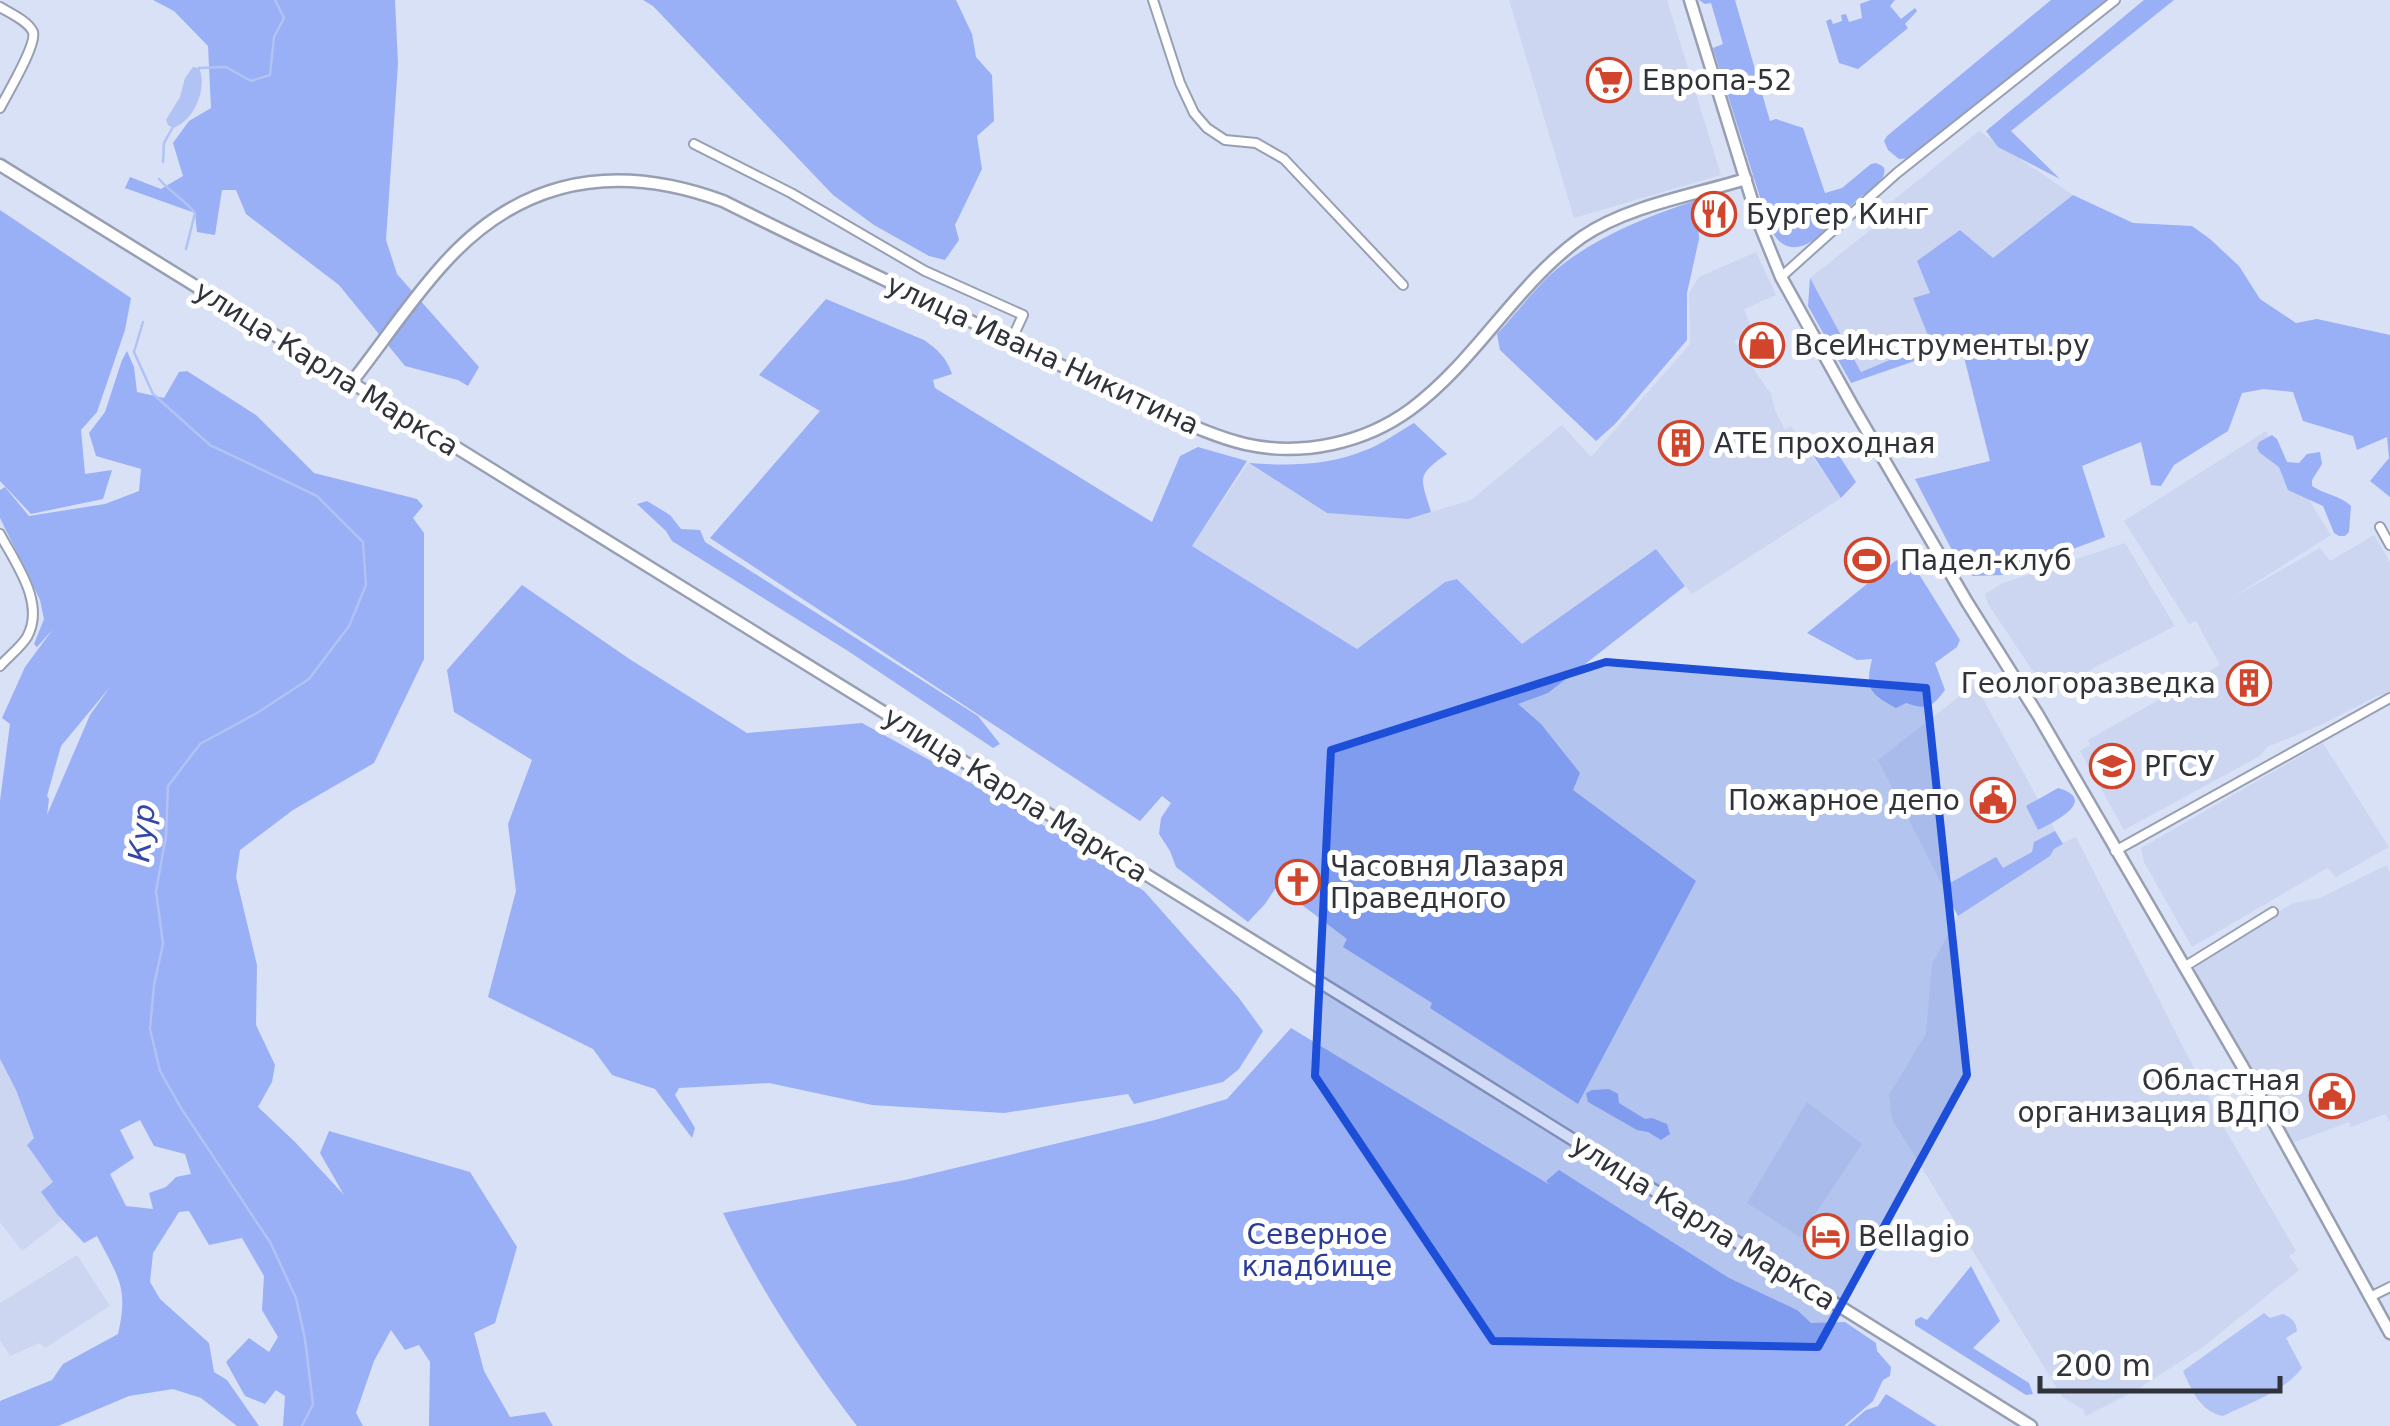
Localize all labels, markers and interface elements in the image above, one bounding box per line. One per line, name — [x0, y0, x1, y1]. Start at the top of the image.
supermarket icon: Европа-52 — [1586, 57, 1632, 103]
place label: Европа-52 — [1642, 64, 1792, 97]
restaurant icon: Бургер Кинг — [1691, 191, 1737, 237]
place label: Бургер Кинг — [1746, 198, 1929, 231]
street label: улица Ивана Никитина — [881, 267, 1204, 441]
street label: улица Карла Маркса — [189, 274, 465, 463]
shop icon: ВсеИнструменты.ру — [1739, 322, 1785, 368]
place label: ВсеИнструменты.ру — [1794, 329, 2089, 362]
building icon: АТЕ проходная — [1658, 420, 1704, 466]
place label: АТЕ проходная — [1714, 427, 1935, 460]
sports icon: Падел-клуб — [1844, 537, 1890, 583]
place label: Падел-клуб — [1900, 544, 2071, 577]
building icon: Геологоразведка — [2226, 660, 2272, 706]
place label: Геологоразведка — [1961, 667, 2216, 700]
street label: улица Карла Маркса — [878, 700, 1154, 889]
school or university icon: РГСУ — [2089, 743, 2135, 789]
place label: РГСУ — [2144, 750, 2215, 783]
public building icon: Пожарное депо — [1970, 777, 2016, 823]
place label: Пожарное депо — [1728, 784, 1960, 817]
water label: Кур — [121, 802, 162, 864]
place label: Часовня Лазаря Праведного — [1330, 850, 1564, 915]
church icon: Часовня Лазаря Праведного — [1275, 859, 1321, 905]
place label: Областная организация ВДПО — [2017, 1064, 2300, 1129]
public building icon: Областная организация ВДПО — [2309, 1073, 2355, 1119]
street label: улица Карла Маркса — [1566, 1128, 1842, 1317]
hotel icon: Bellagio — [1803, 1213, 1849, 1259]
park label: Северное кладбище — [1242, 1218, 1392, 1283]
place label: Bellagio — [1858, 1220, 1970, 1253]
scale bar — [2040, 1331, 2280, 1393]
text: 200 m — [2055, 1348, 2151, 1383]

